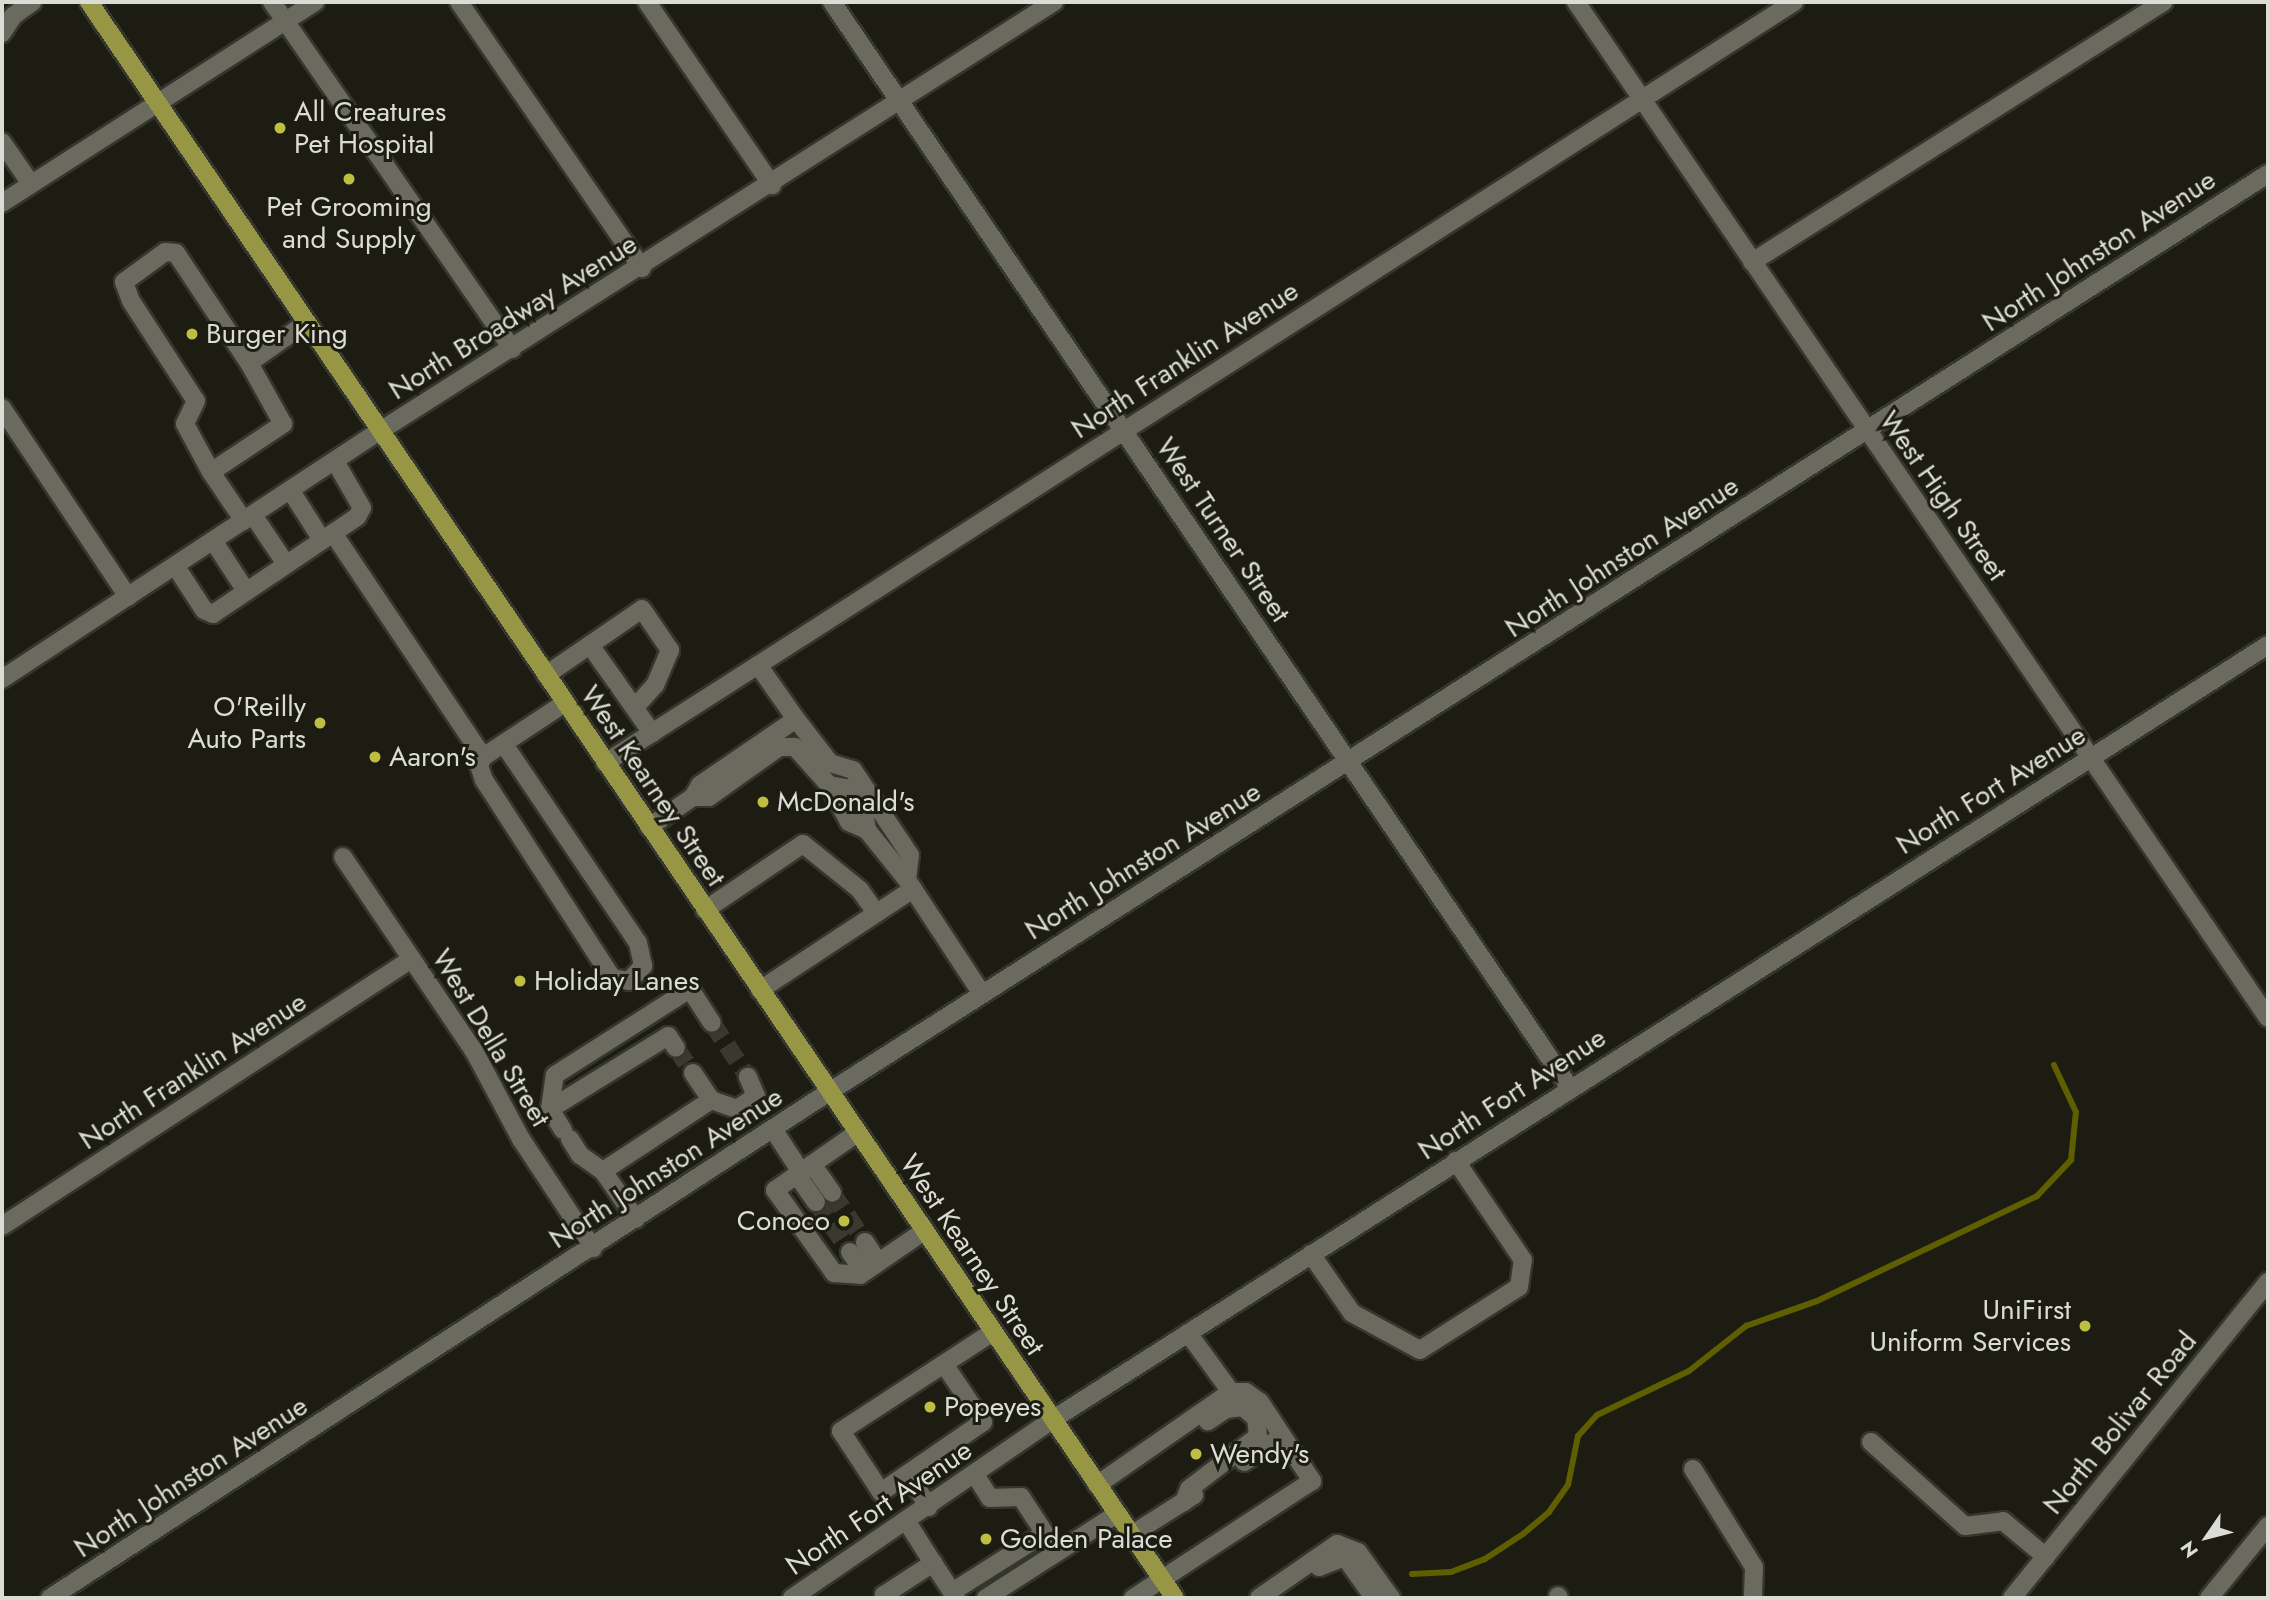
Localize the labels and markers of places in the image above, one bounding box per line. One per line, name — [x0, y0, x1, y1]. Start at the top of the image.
place label: All Creatures Pet Hospital — [294, 95, 446, 161]
marker: All Creatures Pet Hospital — [272, 120, 288, 136]
marker: Pet Grooming and Supply — [341, 171, 357, 187]
place label: Pet Grooming and Supply — [266, 190, 432, 256]
place label: Burger King — [206, 317, 348, 351]
marker: Burger King — [184, 326, 200, 342]
place label: O'Reilly Auto Parts — [187, 690, 306, 756]
marker: O'Reilly Auto Parts — [312, 715, 328, 731]
place label: Aaron's — [389, 740, 476, 774]
marker: Aaron's — [367, 749, 383, 765]
place label: McDonald's — [777, 785, 914, 819]
marker: McDonald's — [755, 794, 771, 810]
place label: Holiday Lanes — [534, 964, 700, 998]
marker: Holiday Lanes — [512, 973, 528, 989]
place label: Conoco — [737, 1204, 830, 1238]
marker: Conoco — [836, 1213, 852, 1229]
place label: UniFirst Uniform Services — [1869, 1293, 2071, 1359]
marker: UniFirst Uniform Services — [2077, 1318, 2093, 1334]
place label: Popeyes — [944, 1390, 1041, 1424]
marker: Popeyes — [922, 1399, 938, 1415]
place label: Wendy's — [1210, 1437, 1309, 1471]
marker: Wendy's — [1188, 1446, 1204, 1462]
place label: Golden Palace — [1000, 1522, 1173, 1556]
marker: Golden Palace — [978, 1531, 994, 1547]

